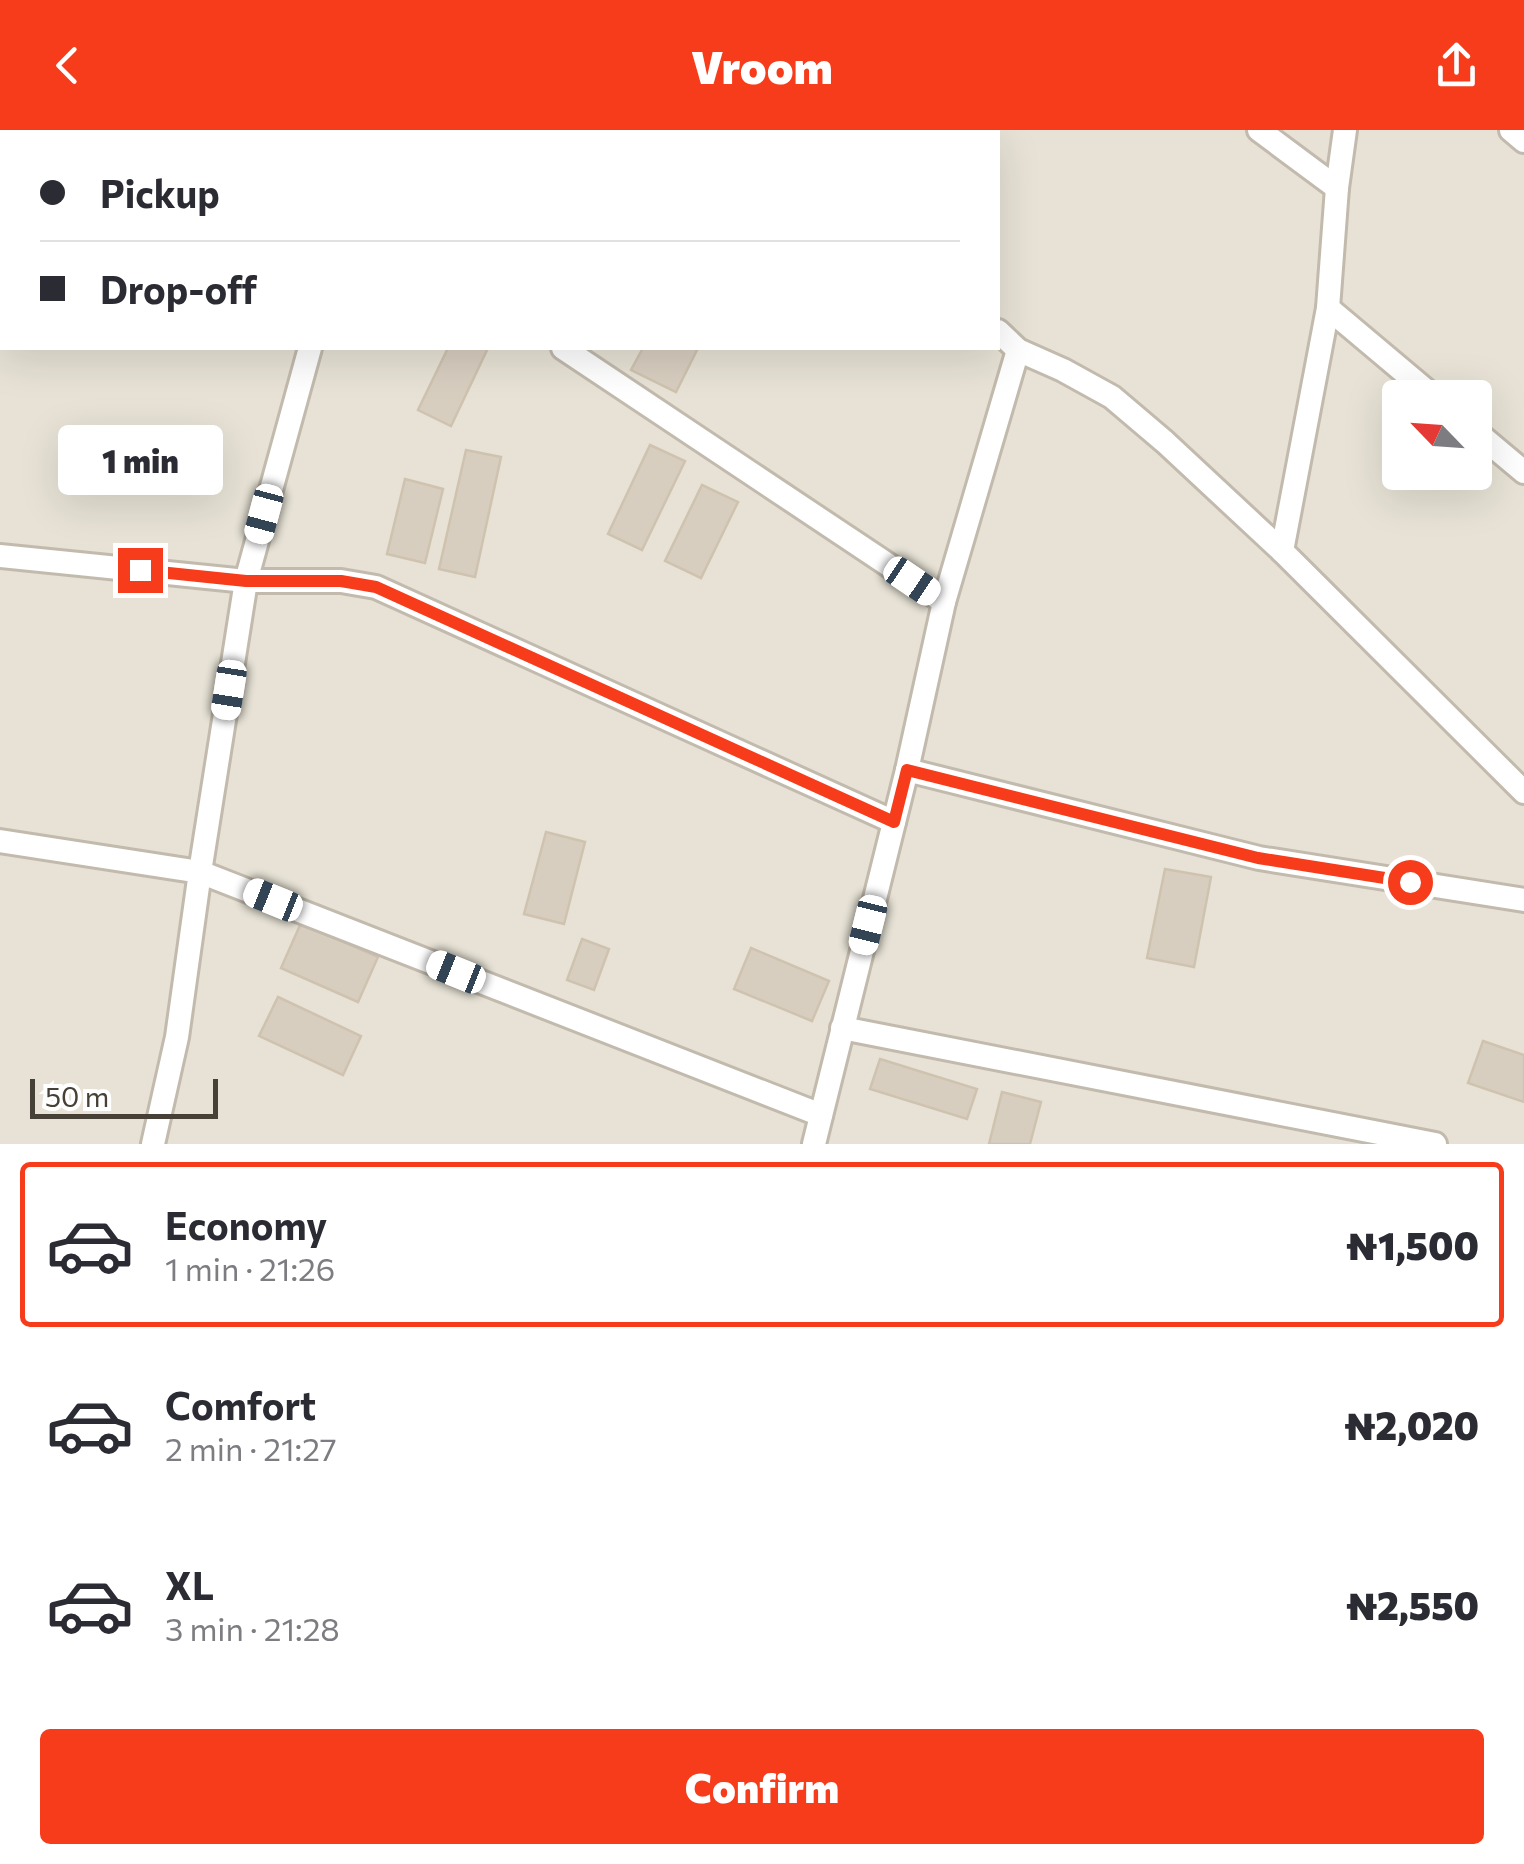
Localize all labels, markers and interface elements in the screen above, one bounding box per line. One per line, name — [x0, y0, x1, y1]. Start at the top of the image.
icon: back — [40, 38, 95, 93]
text: Vroom — [691, 38, 833, 93]
icon: share — [1429, 38, 1484, 93]
text: Pickup — [100, 169, 220, 216]
text: Drop-off — [100, 265, 257, 312]
north arrow — [1382, 380, 1492, 490]
map controls — [1382, 380, 1492, 490]
callout: 1 min — [58, 425, 222, 495]
text: 1 min — [102, 440, 179, 480]
car — [242, 481, 286, 547]
route end — [118, 548, 163, 593]
car — [879, 552, 945, 610]
car — [209, 658, 249, 722]
route start — [1388, 860, 1433, 905]
car — [240, 875, 306, 925]
car — [846, 892, 890, 958]
car — [423, 947, 489, 997]
scale bar — [30, 1074, 218, 1118]
text: 50 m — [45, 1079, 109, 1113]
icon: car — [45, 1200, 135, 1290]
text: Economy — [165, 1201, 327, 1248]
text: ₦1,500 — [1346, 1221, 1479, 1268]
text: 1 min · 21:26 — [165, 1248, 335, 1288]
icon: car — [45, 1380, 135, 1470]
text: Comfort — [165, 1381, 316, 1428]
text: ₦2,020 — [1344, 1401, 1479, 1448]
text: 2 min · 21:27 — [165, 1428, 337, 1468]
icon: car — [45, 1560, 135, 1650]
text: XL — [165, 1561, 214, 1608]
text: ₦2,550 — [1346, 1581, 1479, 1628]
text: 3 min · 21:28 — [165, 1608, 340, 1648]
button: Confirm — [40, 1729, 1484, 1844]

